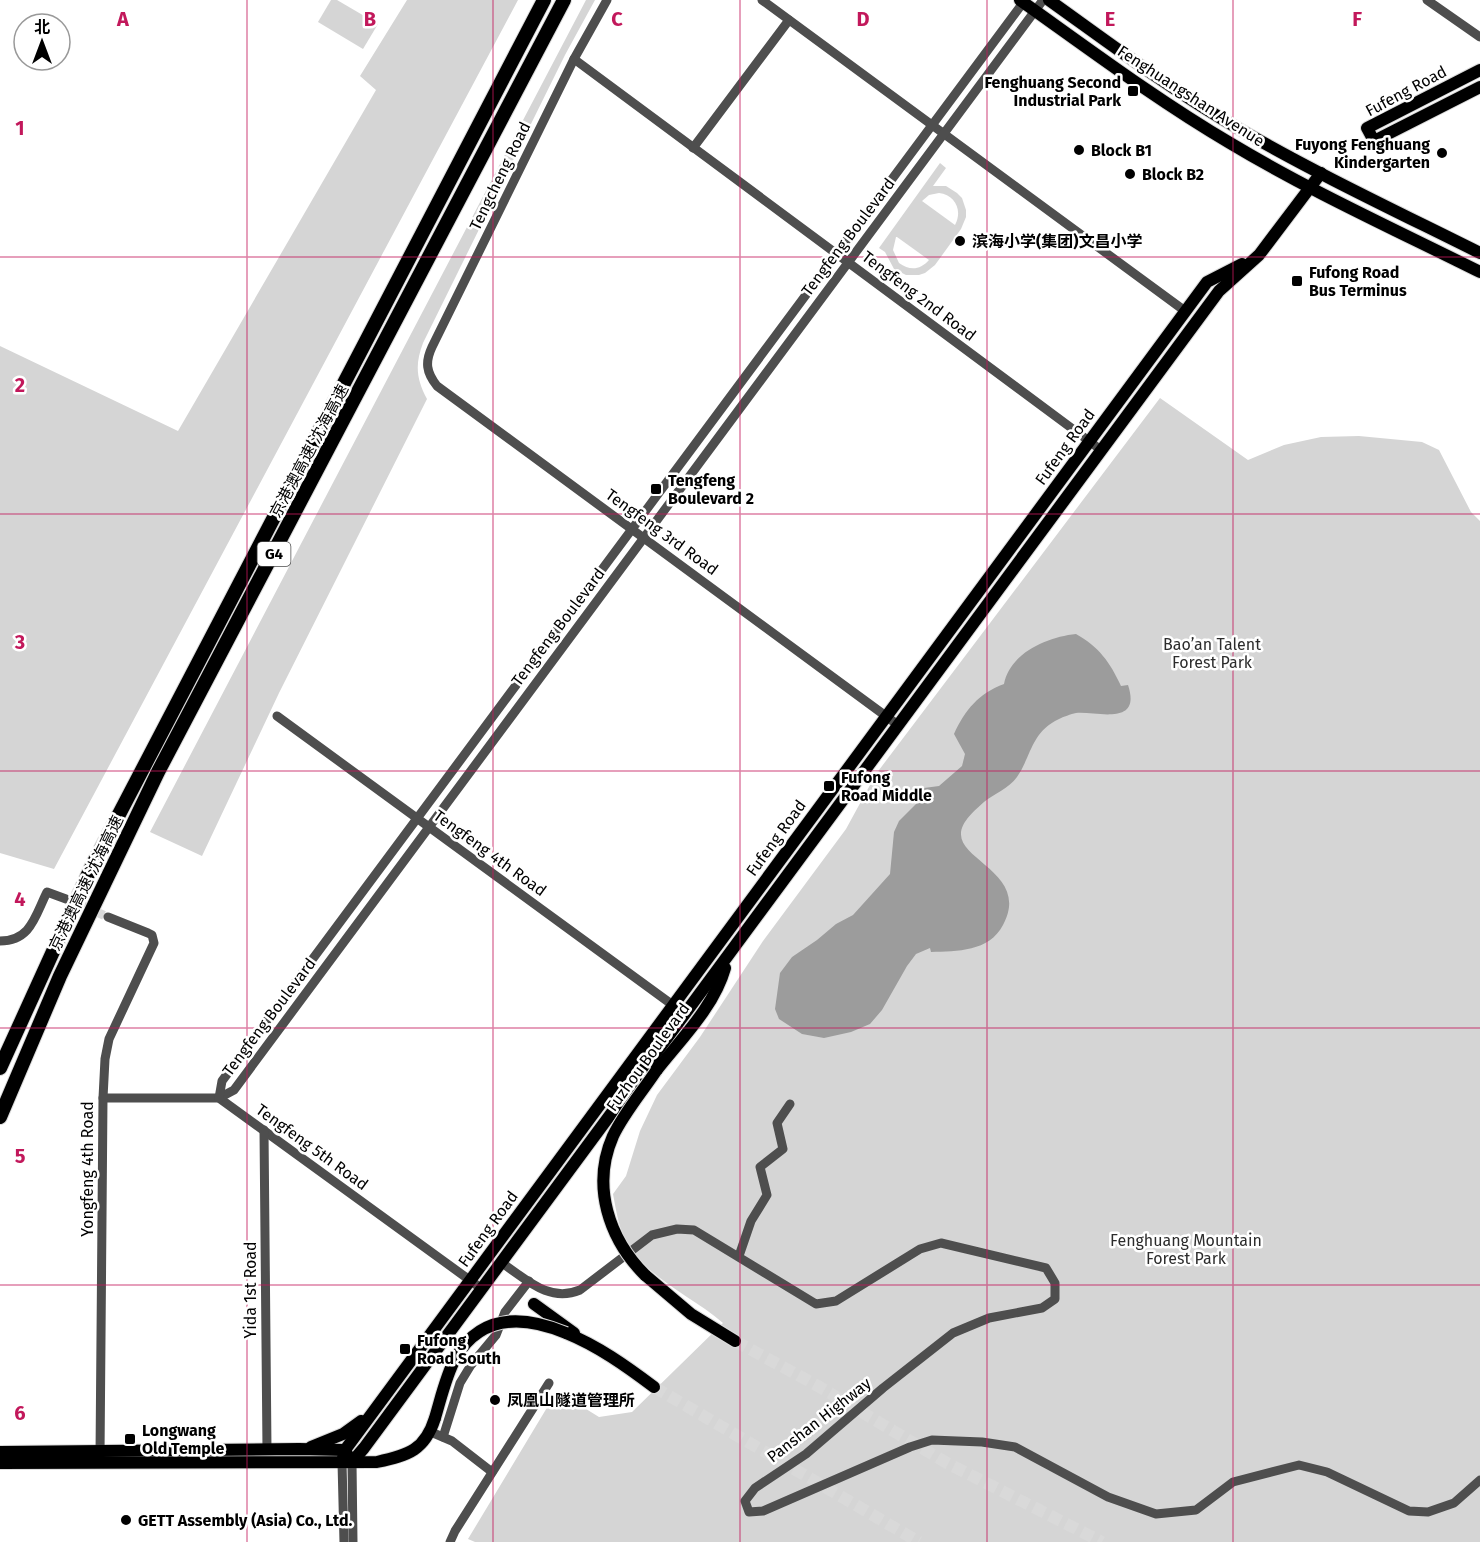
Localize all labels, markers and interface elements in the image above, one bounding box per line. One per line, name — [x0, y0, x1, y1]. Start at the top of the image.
text: A — [116, 7, 130, 31]
text: B — [364, 7, 376, 31]
text: C — [611, 7, 623, 31]
text: D — [856, 7, 870, 31]
text: E — [1105, 7, 1115, 31]
text: F — [1352, 7, 1362, 31]
north arrow — [12, 12, 72, 72]
text: 北 — [34, 18, 50, 37]
street label: Fenghuangshan Avenue — [1114, 41, 1268, 151]
street label: Fufeng Road — [1362, 62, 1450, 120]
place label: Fenghuang Second Industrial Park — [984, 73, 1121, 110]
marker: Fenghuang Second Industrial Park — [1126, 84, 1140, 98]
text: 1 — [15, 116, 25, 140]
street label: Tengcheng Road — [466, 119, 534, 233]
place label: Fuyong Fenghuang Kindergarten — [1295, 135, 1430, 172]
place label: Block B1 — [1091, 141, 1152, 160]
marker: Block B1 — [1072, 143, 1086, 157]
marker: Fuyong Fenghuang Kindergarten — [1435, 146, 1449, 160]
place label: Block B2 — [1142, 165, 1204, 184]
marker: Block B2 — [1123, 167, 1137, 181]
street label: Tengfeng Boulevard — [797, 174, 899, 300]
place label: 滨海小学(集团)文昌小学 — [972, 232, 1142, 251]
marker: 滨海小学(集团)文昌小学 — [953, 234, 967, 248]
street label: Tengfeng 2nd Road — [858, 247, 980, 345]
place label: Fufong Road Bus Terminus — [1309, 263, 1407, 300]
marker: Fufong Road Bus Terminus — [1290, 274, 1304, 288]
text: 2 — [15, 373, 25, 397]
street label: 京港澳高速 沈海高速 — [266, 381, 352, 521]
street label: Fufeng Road — [1031, 405, 1099, 489]
place label: Tengfeng Boulevard 2 — [668, 471, 754, 508]
marker: Tengfeng Boulevard 2 — [649, 482, 663, 496]
street label: Tengfeng 3rd Road — [602, 485, 722, 579]
road number: G4 — [258, 542, 290, 566]
street label: Tengfeng Boulevard — [507, 564, 609, 690]
text: 3 — [14, 630, 25, 654]
park label: Bao’an Talent Forest Park — [1163, 635, 1261, 672]
place label: Fufong Road Middle — [841, 768, 932, 805]
marker: Fufong Road Middle — [822, 779, 836, 793]
street label: Fufeng Road — [742, 796, 810, 880]
street label: Tengfeng 4th Road — [430, 806, 550, 900]
street label: 京港澳高速 沈海高速 — [45, 812, 127, 954]
text: 4 — [14, 887, 26, 911]
street label: Tengfeng Boulevard — [218, 954, 320, 1080]
street label: Fuzhou Boulevard — [602, 999, 694, 1115]
street label: Tengfeng 5th Road — [252, 1100, 372, 1194]
street label: Yongfeng 4th Road — [78, 1101, 97, 1237]
text: 5 — [15, 1144, 26, 1168]
street label: Fufeng Road — [454, 1187, 522, 1271]
park label: Fenghuang Mountain Forest Park — [1110, 1231, 1262, 1268]
street label: Yida 1st Road — [241, 1241, 260, 1339]
place label: Fufong Road South — [417, 1331, 501, 1368]
marker: Fufong Road South — [398, 1342, 412, 1356]
street label: Panshan Highway — [763, 1374, 875, 1466]
place label: 凤凰山隧道管理所 — [507, 1391, 635, 1410]
marker: 凤凰山隧道管理所 — [488, 1393, 502, 1407]
text: 6 — [14, 1401, 26, 1425]
place label: Longwang Old Temple — [142, 1421, 224, 1458]
marker: Longwang Old Temple — [123, 1432, 137, 1446]
place label: GETT Assembly (Asia) Co., Ltd. — [138, 1511, 353, 1530]
marker: GETT Assembly (Asia) Co., Ltd. — [119, 1513, 133, 1527]

